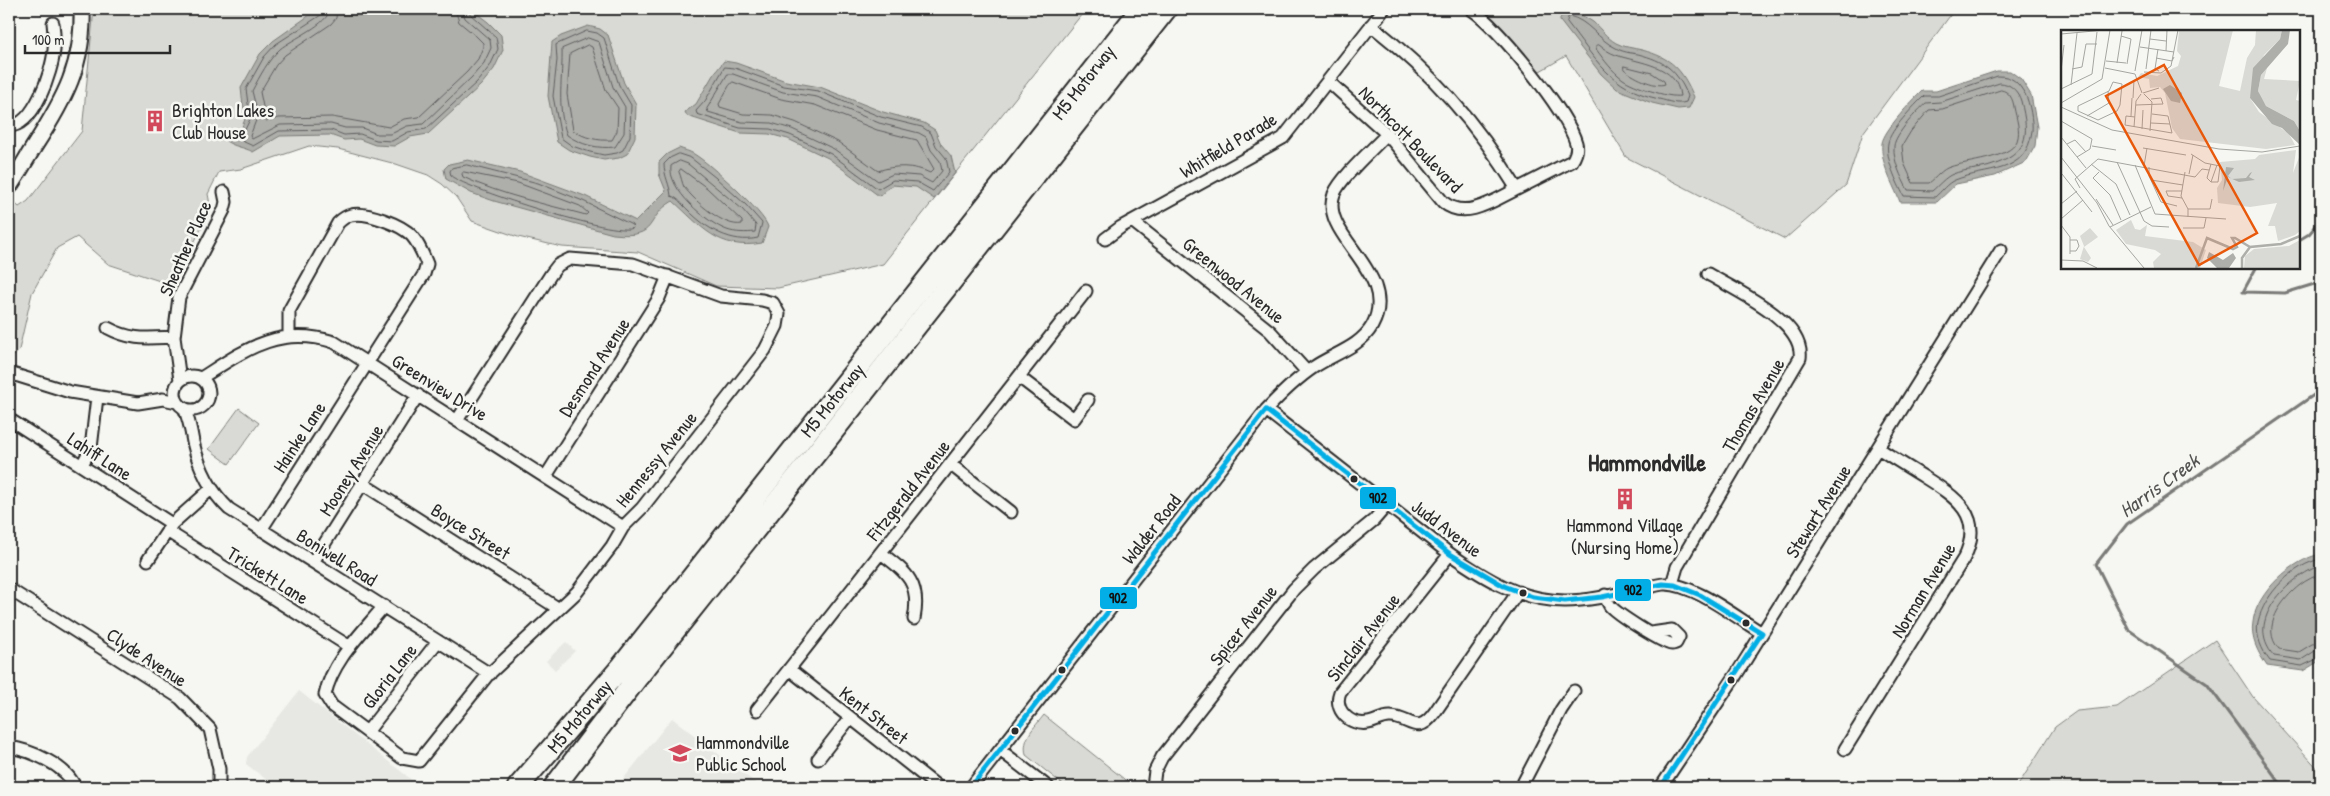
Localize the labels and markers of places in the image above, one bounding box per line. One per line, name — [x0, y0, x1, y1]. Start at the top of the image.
place label: Brighton Lakes Club House — [172, 97, 274, 145]
building icon: Brighton Lakes Club House — [142, 108, 168, 134]
unlabelled marker — [1349, 474, 1359, 484]
building icon: Hammond Village (Nursing Home) — [1612, 486, 1638, 512]
place label: Hammond Village (Nursing Home) — [1567, 512, 1684, 560]
unlabelled marker — [1518, 588, 1528, 598]
unlabelled marker — [1741, 618, 1751, 628]
unlabelled marker — [1057, 665, 1067, 675]
unlabelled marker — [1726, 675, 1736, 685]
unlabelled marker — [1010, 726, 1020, 736]
place label: Hammondville Public School — [696, 729, 790, 777]
school or university icon: Hammondville Public School — [667, 740, 693, 766]

